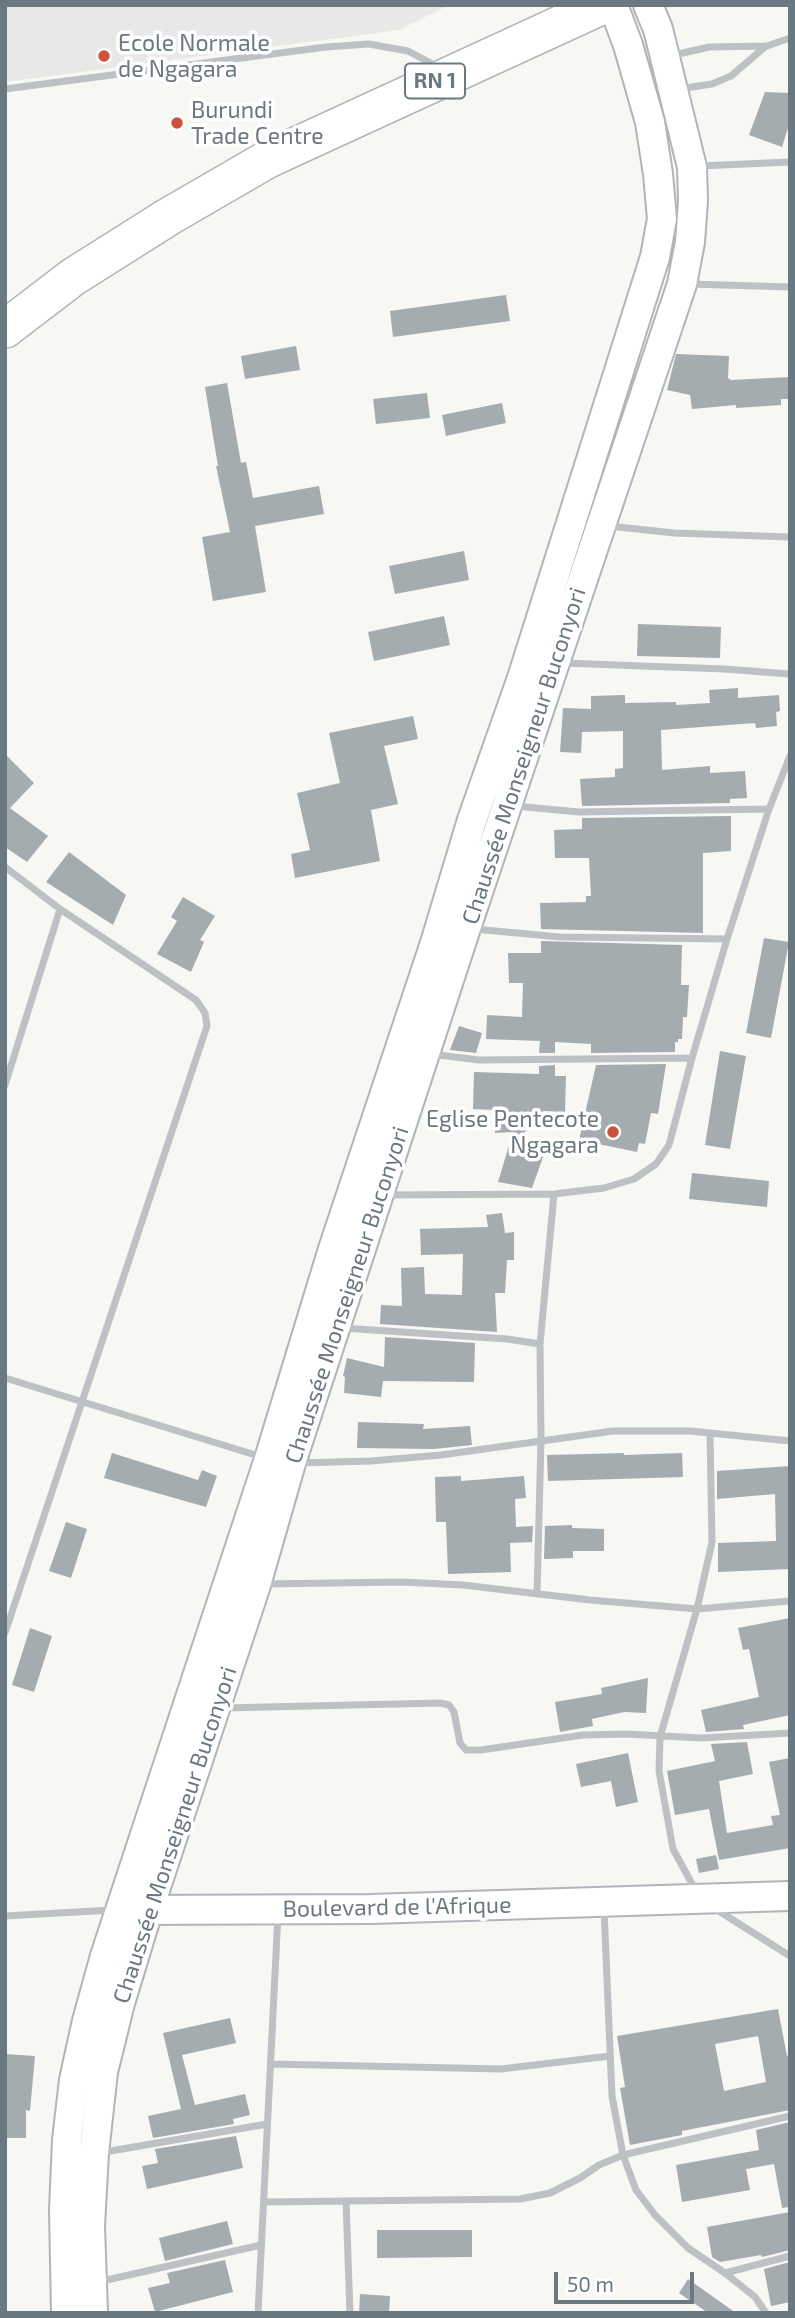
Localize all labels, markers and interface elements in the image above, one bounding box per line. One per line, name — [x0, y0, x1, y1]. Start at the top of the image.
place label: Ecole Normale de Ngagara — [118, 29, 270, 83]
marker: Ecole Normale de Ngagara — [96, 48, 112, 64]
road number: RN 1 — [405, 64, 465, 98]
place label: Burundi Trade Centre — [191, 96, 324, 150]
marker: Burundi Trade Centre — [169, 115, 185, 131]
street label: Chaussée Monseigneur Buconyori — [456, 584, 592, 928]
place label: Eglise Pentecote Ngagara — [426, 1105, 599, 1159]
street label: Chaussée Monseigneur Buconyori — [279, 1123, 415, 1467]
marker: Eglise Pentecote Ngagara — [605, 1124, 621, 1140]
street label: Chaussée Monseigneur Buconyori — [107, 1663, 243, 2007]
street label: Boulevard de l'Afrique — [282, 1891, 512, 1923]
scale bar — [557, 2258, 697, 2302]
text: 50 m — [567, 2271, 614, 2296]

